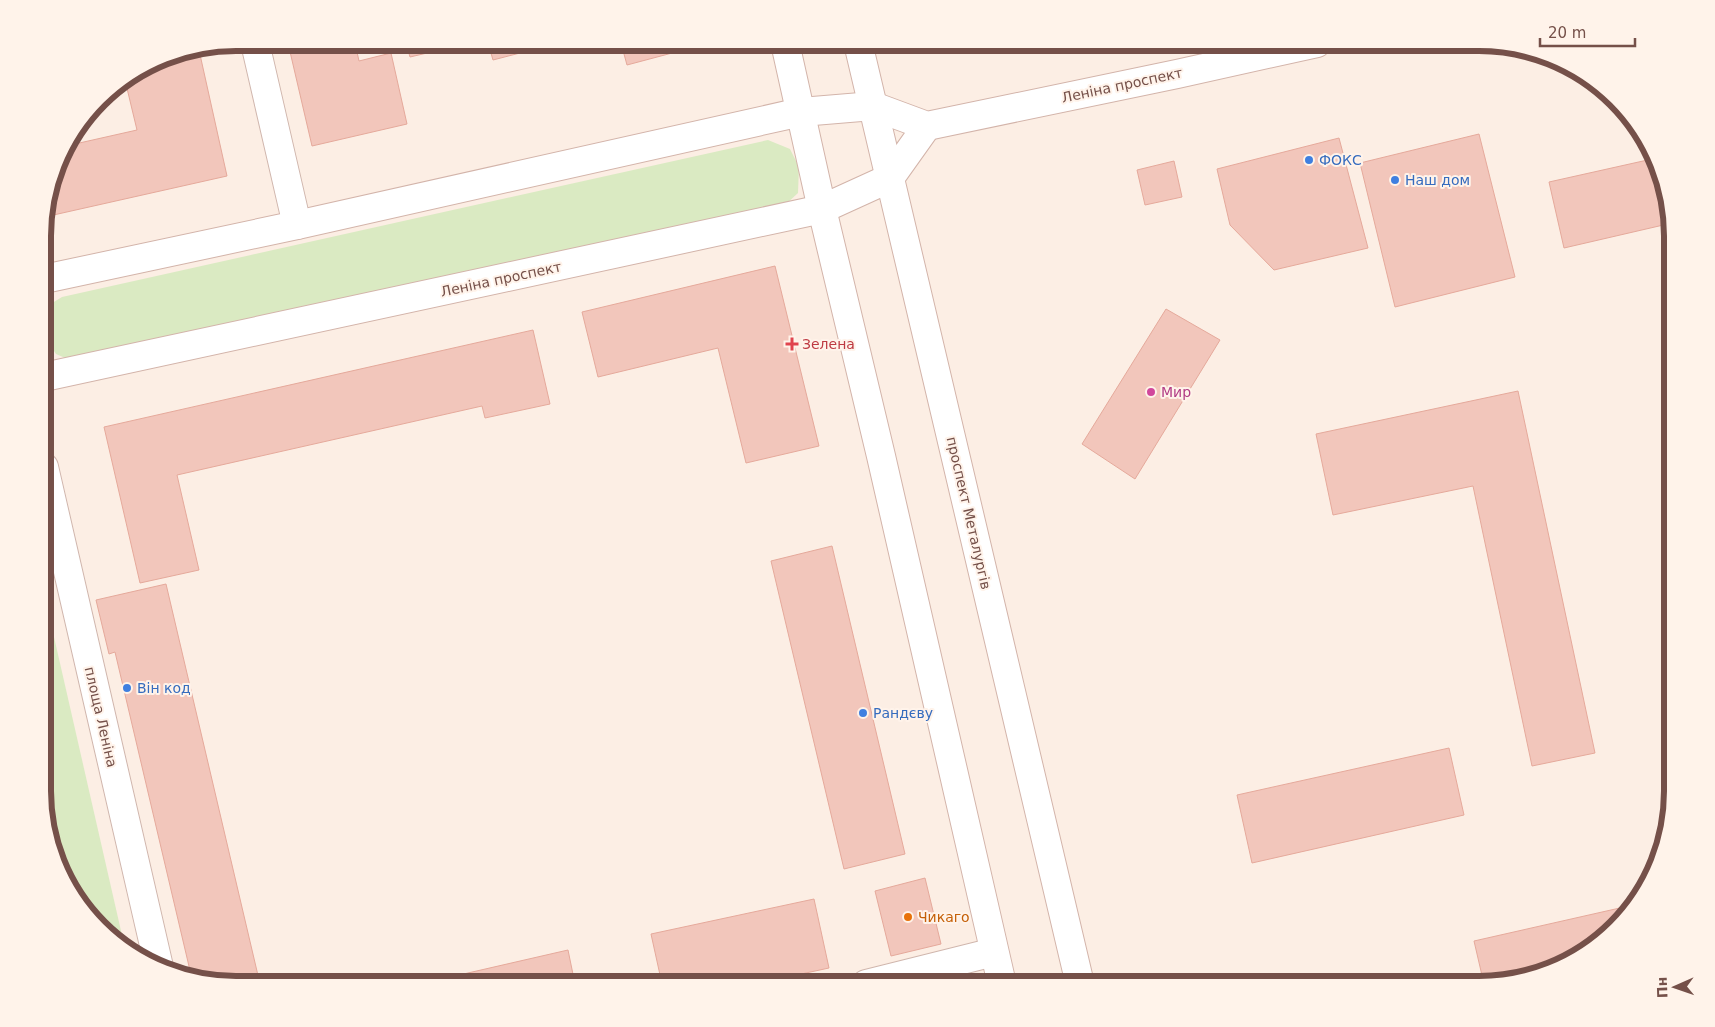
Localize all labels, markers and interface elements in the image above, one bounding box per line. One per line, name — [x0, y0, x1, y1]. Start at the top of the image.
scale bar — [1540, 15, 1635, 47]
text: 20 m — [1548, 24, 1586, 42]
street label: Леніна проспект — [1060, 64, 1184, 106]
place label: ФОКС — [1319, 152, 1362, 168]
marker: ФОКС — [1303, 154, 1315, 166]
place label: Наш дом — [1405, 172, 1470, 188]
marker: Наш дом — [1389, 174, 1401, 186]
street label: Леніна проспект — [439, 258, 563, 300]
place label: Зелена — [802, 336, 855, 352]
marker: Зелена — [786, 338, 798, 350]
place label: Мир — [1161, 384, 1191, 400]
marker: Мир — [1145, 386, 1157, 398]
street label: проспект Металургів — [944, 435, 994, 591]
street label: площа Леніна — [82, 665, 120, 769]
place label: Він код — [137, 680, 191, 696]
marker: Він код — [121, 682, 133, 694]
place label: Рандєву — [873, 705, 933, 721]
marker: Рандєву — [857, 707, 869, 719]
place label: Чикаго — [918, 909, 970, 925]
marker: Чикаго — [902, 911, 914, 923]
north arrow — [1650, 962, 1700, 1012]
text: Пн — [1654, 976, 1670, 998]

